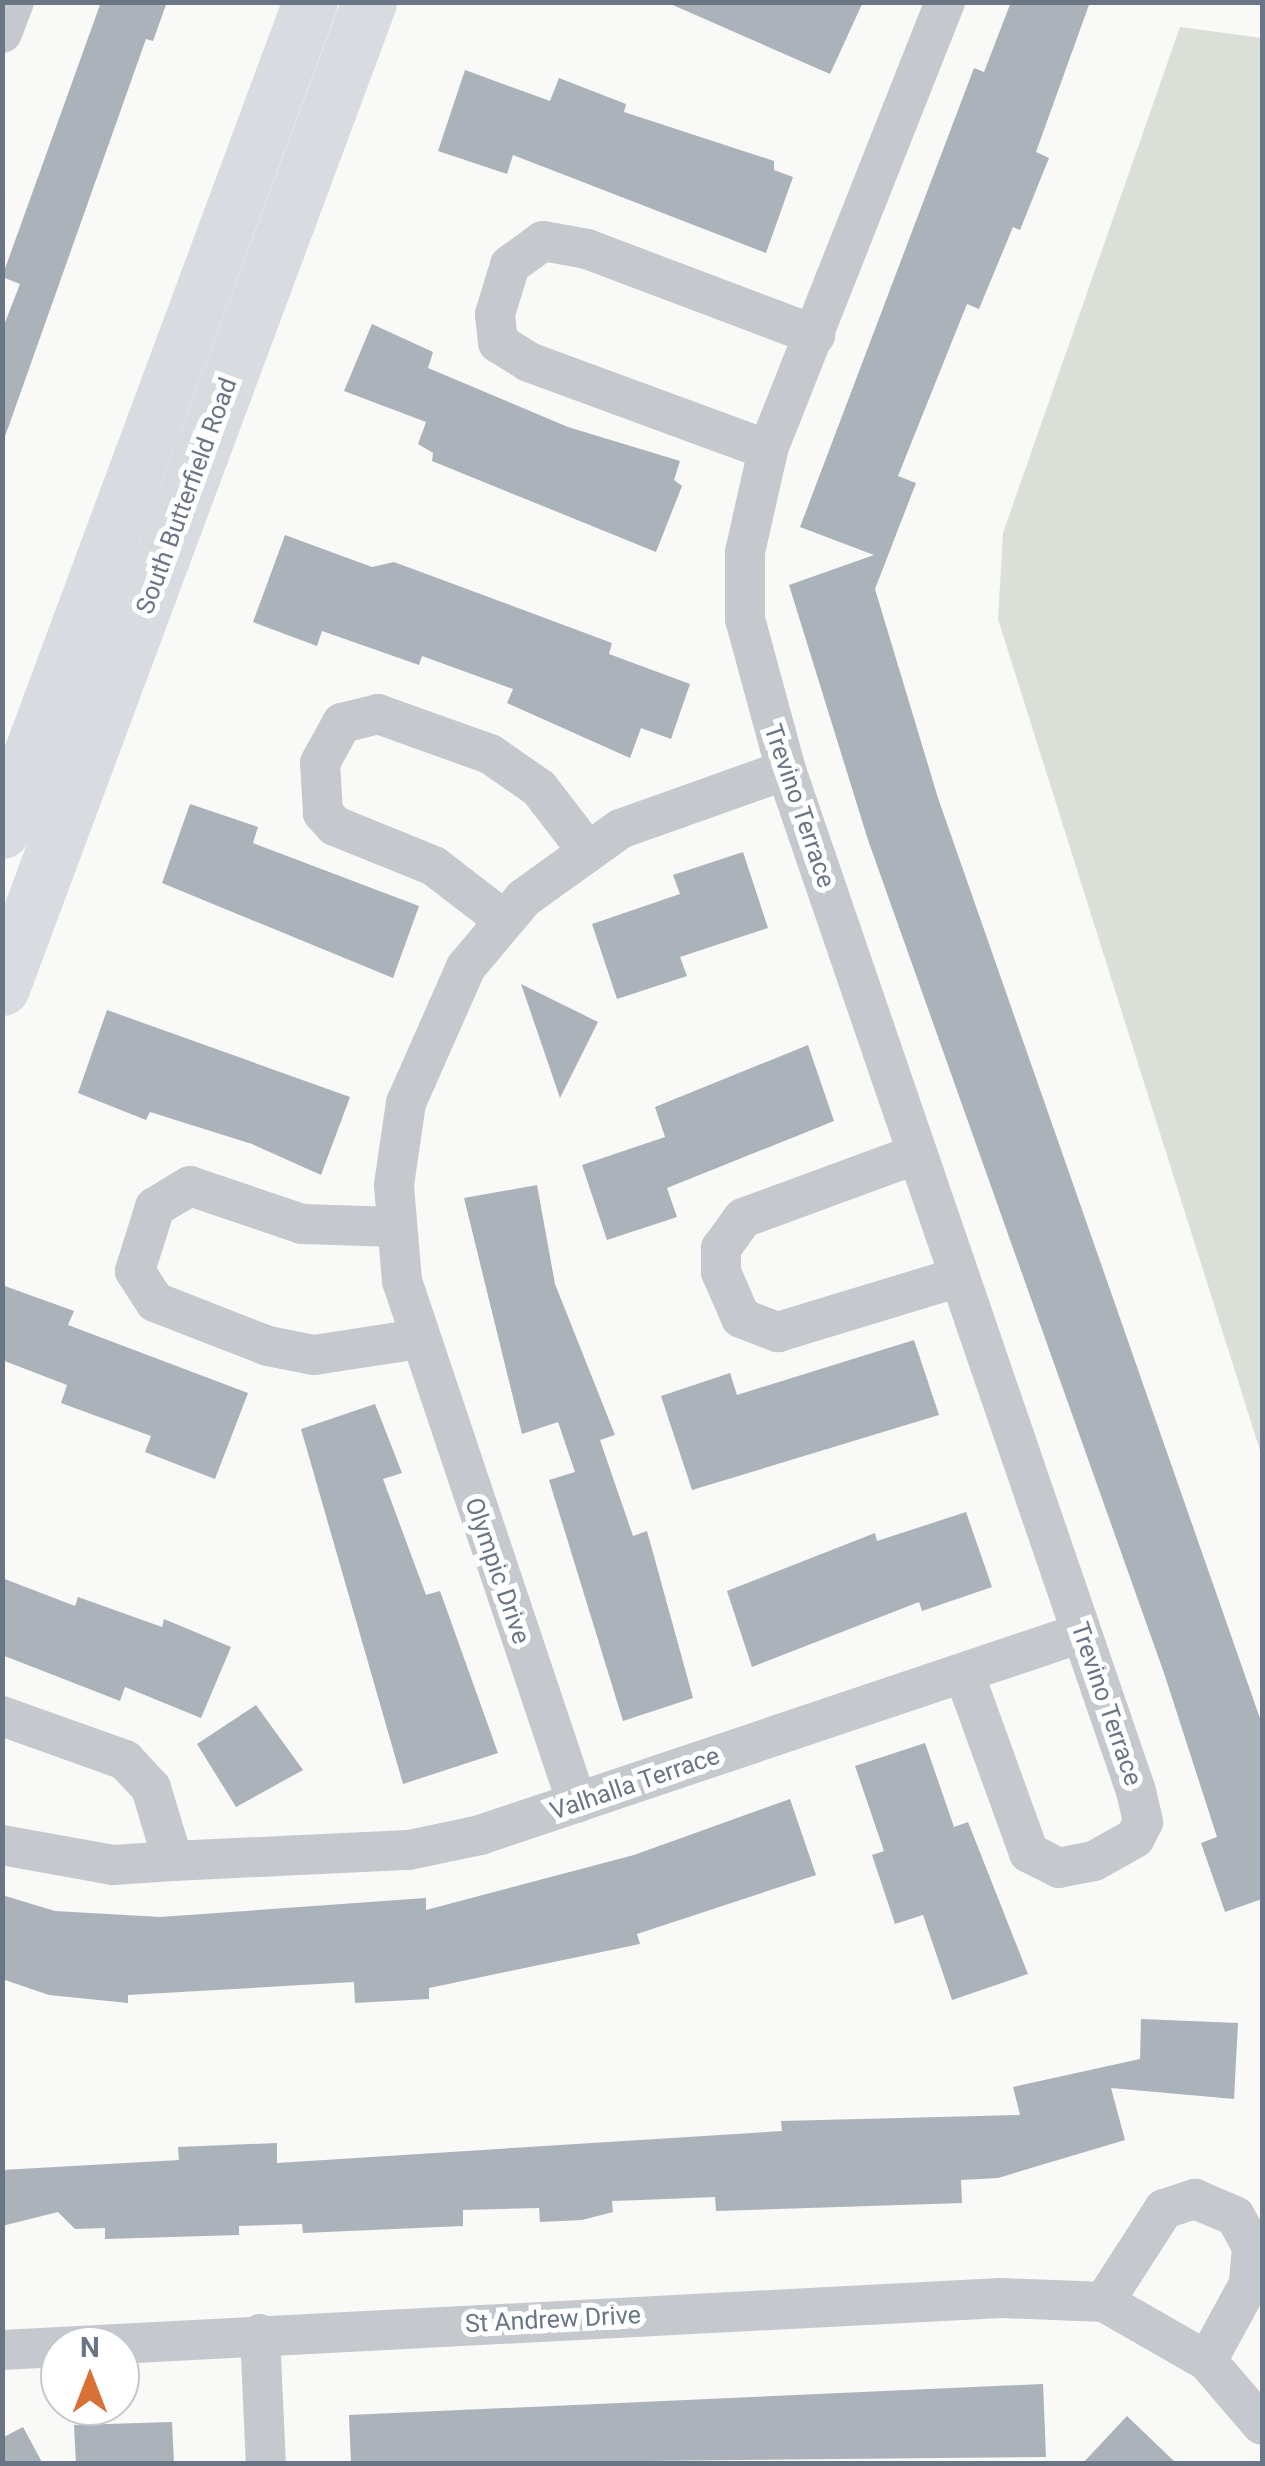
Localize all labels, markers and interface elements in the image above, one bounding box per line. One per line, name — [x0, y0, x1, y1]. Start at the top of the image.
street label: South Butterfield Road — [130, 374, 244, 618]
street label: Trevino Terrace — [757, 720, 841, 892]
street label: Olympic Drive — [458, 1494, 536, 1648]
street label: Trevino Terrace — [1064, 1618, 1148, 1790]
street label: Valhalla Terrace — [546, 1741, 724, 1827]
street label: St Andrew Drive — [464, 2300, 642, 2340]
north arrow — [40, 2326, 140, 2426]
text: N — [80, 2331, 100, 2364]

